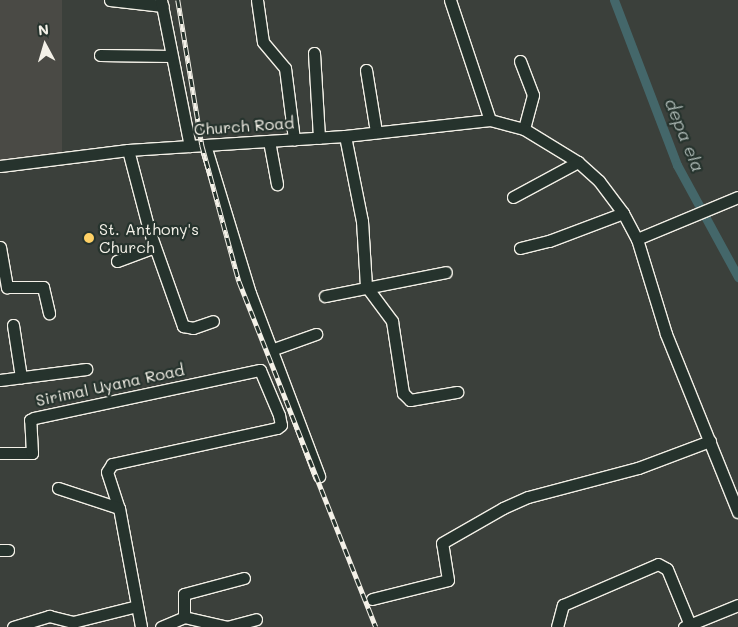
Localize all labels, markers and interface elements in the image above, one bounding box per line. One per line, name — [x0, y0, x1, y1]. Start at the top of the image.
north arrow — [20, 20, 70, 70]
text: N — [37, 20, 50, 40]
water label: depa ela — [660, 95, 710, 175]
street label: Church Road — [193, 113, 295, 139]
place label: St. Anthony's Church — [99, 219, 199, 257]
marker: St. Anthony's Church — [83, 232, 95, 244]
street label: Sirimal Uyana Road — [34, 360, 186, 410]

